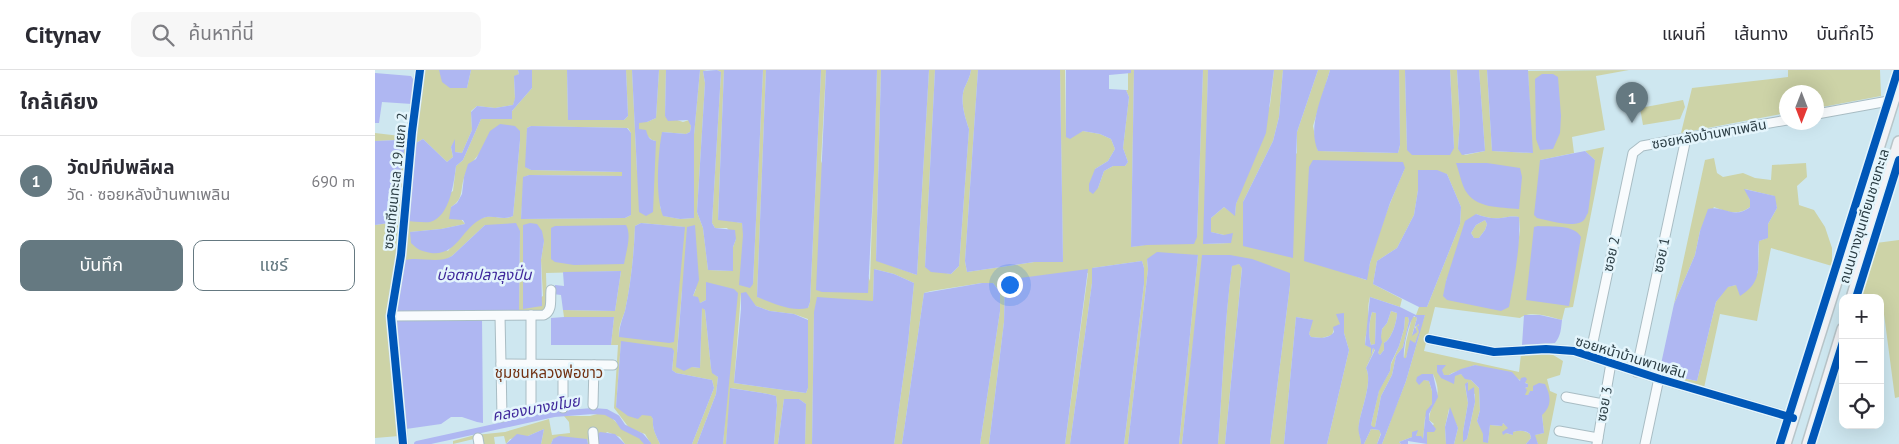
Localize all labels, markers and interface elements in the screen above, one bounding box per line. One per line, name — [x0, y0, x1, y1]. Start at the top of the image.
search box — [131, 12, 481, 57]
text: Citynav — [25, 19, 101, 50]
icon: search — [149, 21, 177, 49]
text: ค้นหาที่นี่ — [189, 21, 254, 45]
text: แผนที่ — [1662, 22, 1706, 45]
text: เส้นทาง — [1734, 22, 1788, 45]
text: บันทึกไว้ — [1816, 22, 1874, 45]
pin: 1 — [1616, 82, 1648, 123]
north arrow — [1779, 85, 1824, 130]
text: ใกล้เคียง — [20, 88, 98, 115]
street label: ซอยเทียนทะเล 19 แยก 2 — [379, 112, 411, 250]
street label: ซอยหลังบ้านพาเพลิน — [1650, 115, 1768, 153]
street label: ถนนบางขุนเทียนชายทะเล — [1835, 146, 1893, 286]
text: วัดปทีปพลีผล — [67, 155, 175, 179]
text: 1 — [31, 171, 41, 191]
text: 690 m — [312, 171, 355, 191]
text: วัด · ซอยหลังบ้านพาเพลิน — [67, 184, 230, 204]
street label: ซอย 2 — [1599, 235, 1623, 273]
street label: ซอย 1 — [1649, 236, 1673, 274]
button: บันทึก — [20, 240, 183, 291]
button: แชร์ — [193, 240, 355, 291]
water label: บ่อตกปลาลุงปิ่น — [437, 264, 532, 284]
your location — [997, 272, 1023, 298]
map controls — [1839, 294, 1884, 429]
button: + — [1839, 294, 1884, 339]
street label: ซอยหน้าบ้านพาเพลิน — [1573, 332, 1689, 382]
button: − — [1839, 339, 1884, 384]
district label: ชุมชนหลวงพ่อขาว — [495, 363, 603, 382]
button: locate — [1839, 384, 1884, 429]
street label: ซอย 3 — [1592, 385, 1616, 423]
water label: คลองบางขโมย — [491, 391, 582, 425]

